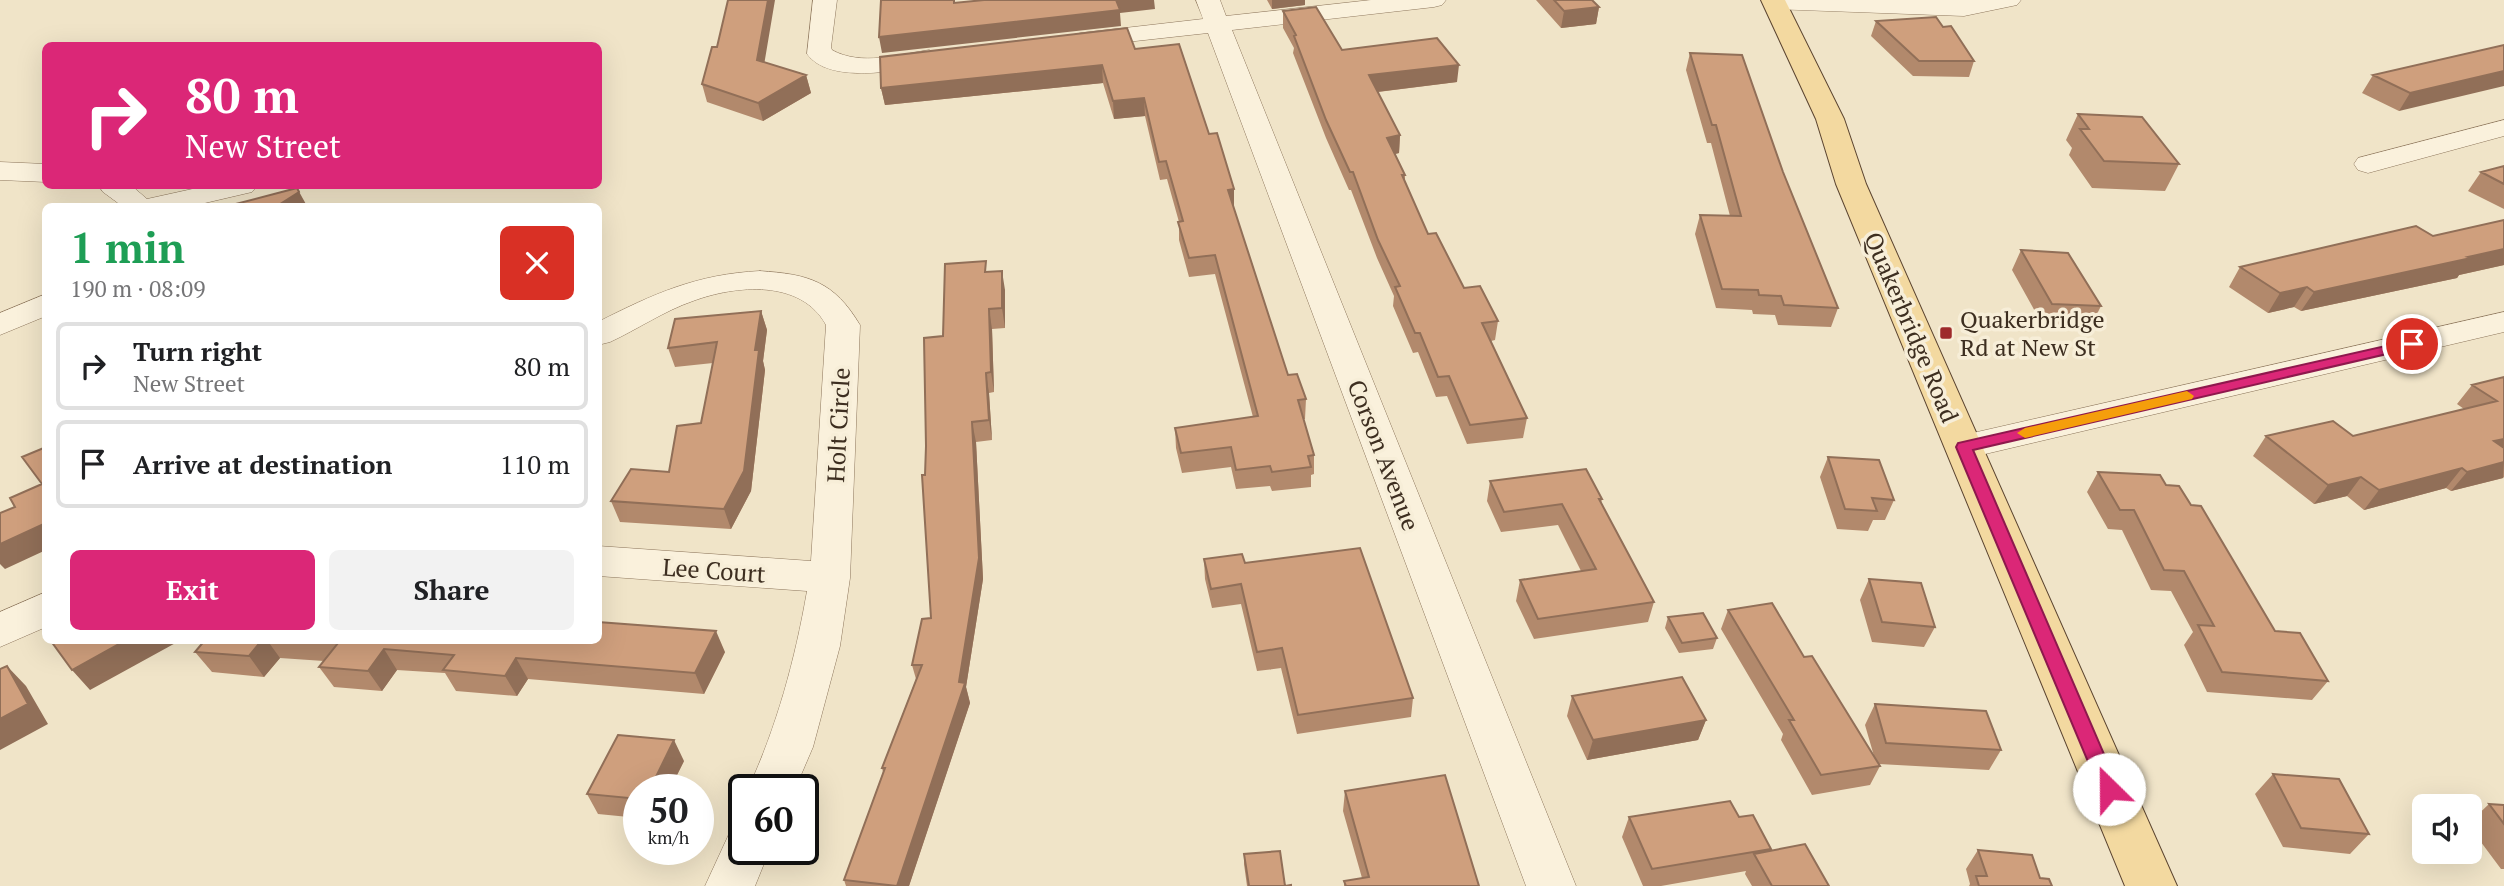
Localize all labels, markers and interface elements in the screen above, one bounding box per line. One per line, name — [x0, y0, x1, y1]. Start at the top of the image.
text: 80 m — [185, 62, 299, 127]
icon: right — [70, 70, 161, 161]
text: New Street — [185, 125, 341, 167]
text: 1 min — [70, 219, 185, 275]
button: close — [500, 226, 574, 300]
street label: Quakerbridge Road — [1857, 227, 1967, 427]
text: 190 m · 08:09 — [70, 273, 205, 304]
place label: Quakerbridge Rd at New St — [1960, 303, 2105, 363]
pin — [2382, 314, 2442, 374]
marker: Quakerbridge Rd at New St — [1938, 325, 1954, 341]
icon: arrive — [2393, 325, 2431, 363]
text: Turn right — [133, 334, 262, 368]
icon: right — [74, 347, 112, 385]
text: 80 m — [514, 349, 570, 383]
street label: Holt Circle — [819, 367, 857, 483]
text: New Street — [133, 368, 245, 399]
street label: Corson Avenue — [1341, 375, 1427, 535]
icon: arrive — [74, 445, 112, 483]
text: Arrive at destination — [133, 447, 392, 481]
text: 110 m — [500, 447, 570, 481]
button: Exit — [70, 550, 315, 630]
button: Share — [329, 550, 574, 630]
street label: Lee Court — [661, 550, 767, 590]
position arrow — [2072, 752, 2146, 826]
speed limit sign: 60 — [728, 774, 819, 865]
text: 50 — [649, 787, 688, 833]
map controls — [2412, 794, 2482, 864]
button: sound — [2412, 794, 2482, 864]
text: km/h — [648, 825, 689, 849]

